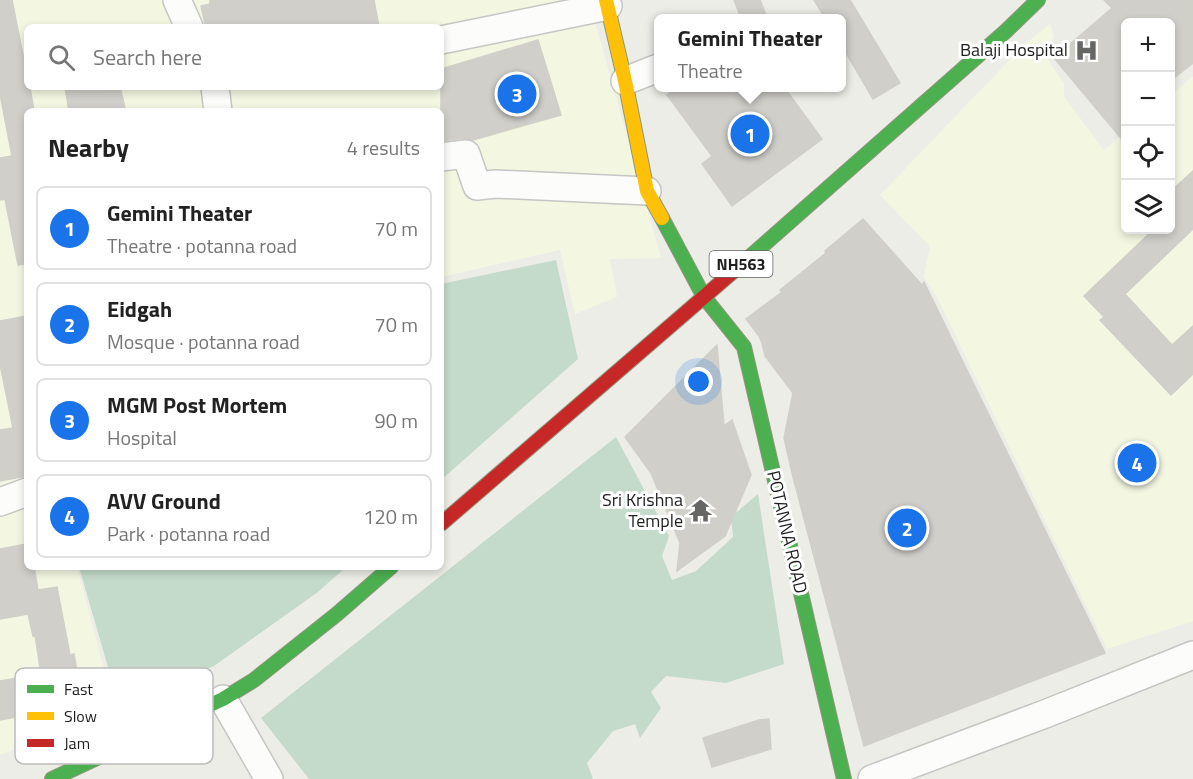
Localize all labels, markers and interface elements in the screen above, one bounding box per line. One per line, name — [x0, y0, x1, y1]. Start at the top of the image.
popup — [654, 14, 846, 92]
map controls — [1121, 18, 1175, 234]
button: + — [1121, 18, 1175, 72]
text: Gemini Theater — [677, 21, 823, 55]
search box — [24, 24, 444, 90]
place label: Balaji Hospital — [960, 36, 1068, 63]
hospital icon: Balaji Hospital — [1073, 37, 1099, 63]
text: Search here — [93, 40, 202, 74]
icon: search — [45, 41, 78, 74]
text: Theatre — [677, 55, 743, 86]
pin: 3 — [498, 72, 536, 116]
button: − — [1121, 72, 1175, 126]
pin: 1 — [730, 112, 770, 156]
button: locate — [1121, 126, 1175, 180]
text: Nearby — [48, 128, 129, 167]
text: 4 results — [347, 132, 420, 163]
button: layers — [1121, 180, 1175, 234]
text: Gemini Theater — [107, 196, 252, 230]
text: 1 — [64, 213, 75, 244]
text: 70 m — [374, 213, 418, 244]
text: Theatre · potanna road — [107, 230, 297, 261]
road number: NH563 — [710, 251, 772, 277]
text: Eidgah — [107, 292, 172, 326]
text: 2 — [64, 309, 75, 340]
text: 70 m — [374, 309, 418, 340]
text: Mosque · potanna road — [107, 326, 300, 357]
your location — [684, 367, 713, 396]
text: MGM Post Mortem — [107, 388, 287, 422]
text: 3 — [64, 405, 75, 436]
text: 90 m — [374, 405, 418, 436]
text: Hospital — [107, 422, 177, 453]
pin: 4 — [1118, 440, 1156, 486]
street label: POTANNA ROAD — [760, 468, 815, 596]
text: AVV Ground — [107, 484, 221, 518]
place label: Sri Krishna Temple — [602, 486, 683, 534]
temple icon: Sri Krishna Temple — [688, 497, 714, 523]
text: 4 — [64, 501, 75, 532]
text: 120 m — [363, 501, 418, 532]
pin: 2 — [888, 506, 926, 550]
text: Park · potanna road — [107, 518, 270, 549]
legend — [15, 668, 213, 764]
text: Fast — [64, 677, 93, 701]
text: Slow — [64, 704, 97, 728]
text: Jam — [64, 731, 90, 755]

